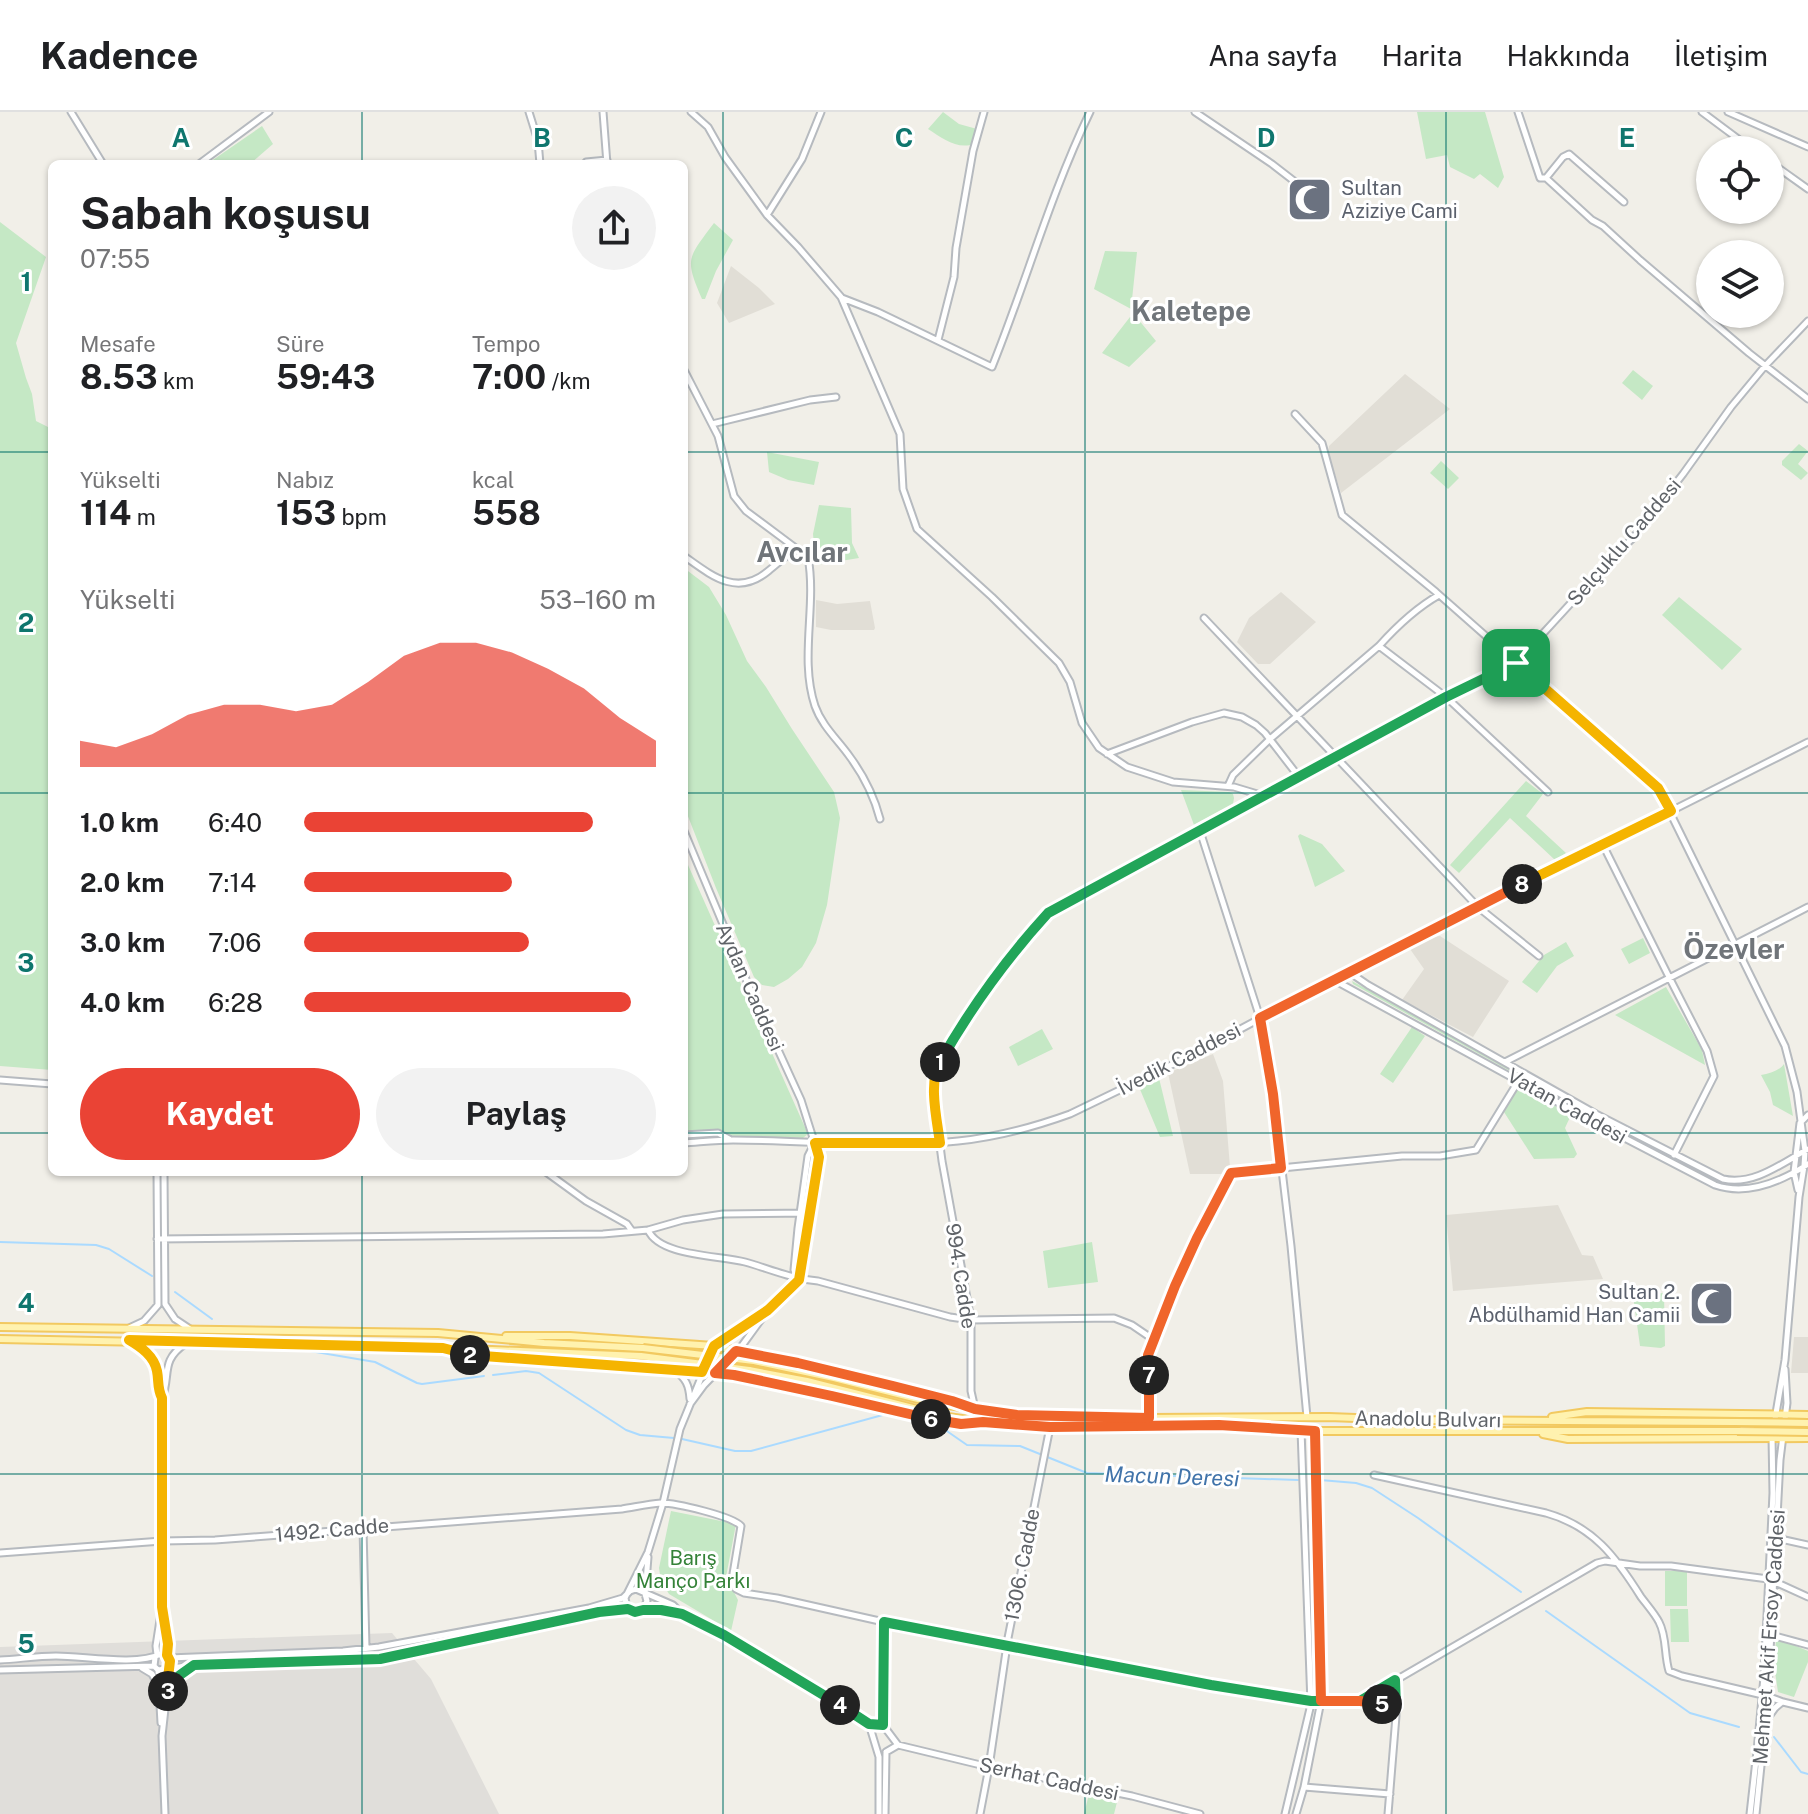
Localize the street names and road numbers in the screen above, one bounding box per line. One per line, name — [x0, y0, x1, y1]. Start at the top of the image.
street label: Selçuklu Caddesi — [1562, 473, 1686, 611]
street label: Aydan Caddesi — [711, 919, 789, 1055]
street label: İvedik Caddesi — [1114, 1018, 1244, 1100]
street label: Vatan Caddesi — [1503, 1063, 1631, 1149]
street label: 994. Cadde — [941, 1222, 981, 1330]
street label: Anadolu Bulvarı — [1355, 1406, 1501, 1432]
street label: 1306. Cadde — [999, 1507, 1045, 1623]
street label: Mehmet Akif Ersoy Caddesi — [1748, 1509, 1790, 1765]
street label: 1492. Cadde — [274, 1513, 390, 1547]
street label: Serhat Caddesi — [977, 1752, 1121, 1806]

